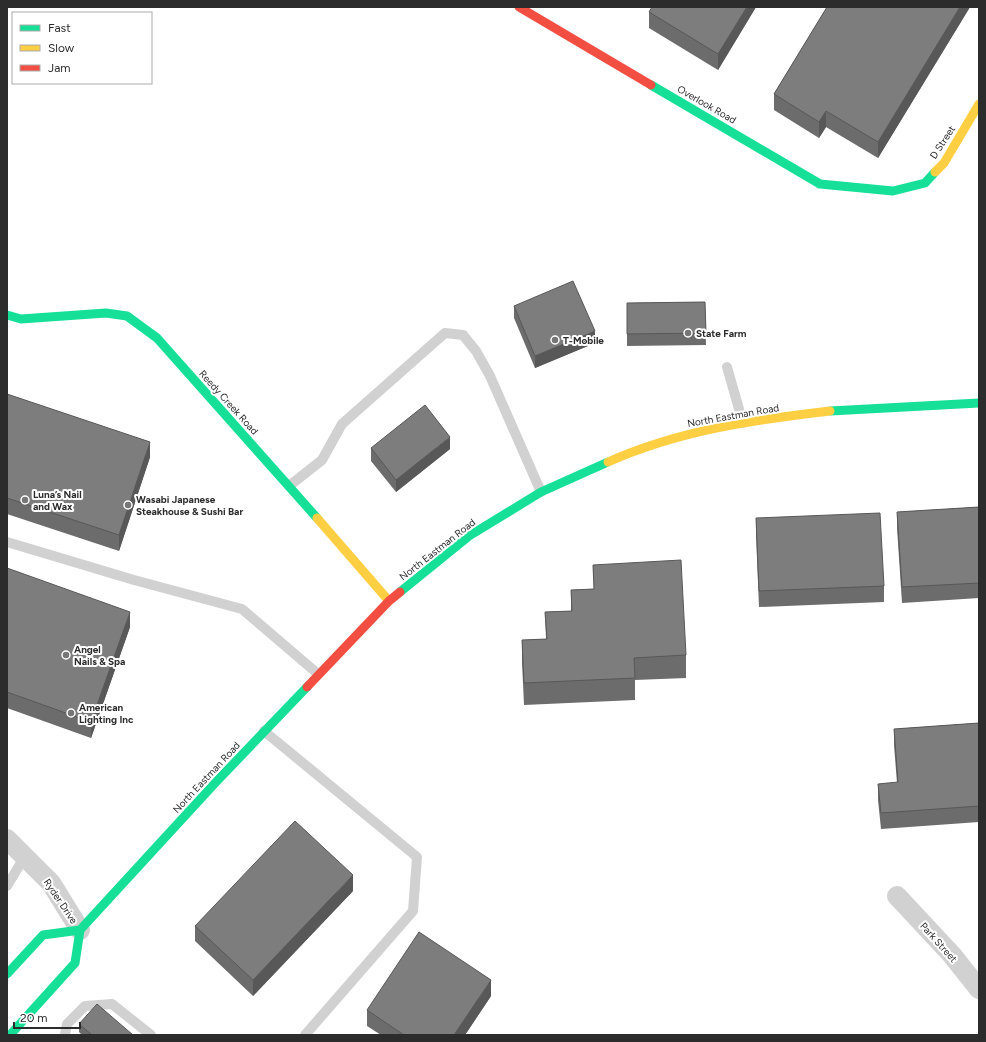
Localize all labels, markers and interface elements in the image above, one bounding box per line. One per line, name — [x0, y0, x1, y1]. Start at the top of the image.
legend — [12, 12, 152, 84]
text: Fast — [48, 21, 71, 35]
text: Slow — [48, 41, 75, 55]
text: Jam — [48, 61, 71, 75]
street label: Overlook Road — [675, 82, 739, 127]
street label: D Street — [927, 123, 958, 161]
place label: State Farm — [696, 327, 747, 340]
marker: State Farm — [683, 328, 693, 338]
place label: T-Mobile — [563, 334, 604, 347]
marker: T-Mobile — [550, 335, 560, 345]
street label: Reedy Creek Road — [196, 367, 261, 437]
street label: North Eastman Road — [686, 401, 780, 430]
place label: Luna’s Nail and Wax — [33, 488, 82, 513]
place label: Wasabi Japanese Steakhouse & Sushi Bar — [136, 493, 243, 518]
marker: Luna’s Nail and Wax — [20, 495, 30, 505]
marker: Wasabi Japanese Steakhouse & Sushi Bar — [123, 500, 133, 510]
street label: North Eastman Road — [397, 516, 478, 583]
place label: Angel Nails & Spa — [74, 643, 125, 668]
marker: Angel Nails & Spa — [61, 650, 71, 660]
place label: American Lighting Inc — [79, 701, 134, 726]
marker: American Lighting Inc — [66, 708, 76, 718]
street label: North Eastman Road — [170, 739, 243, 816]
street label: Ryder Drive — [41, 876, 81, 927]
street label: Park Street — [917, 920, 960, 965]
scale bar — [14, 1004, 80, 1030]
text: 20 m — [20, 1011, 48, 1025]

